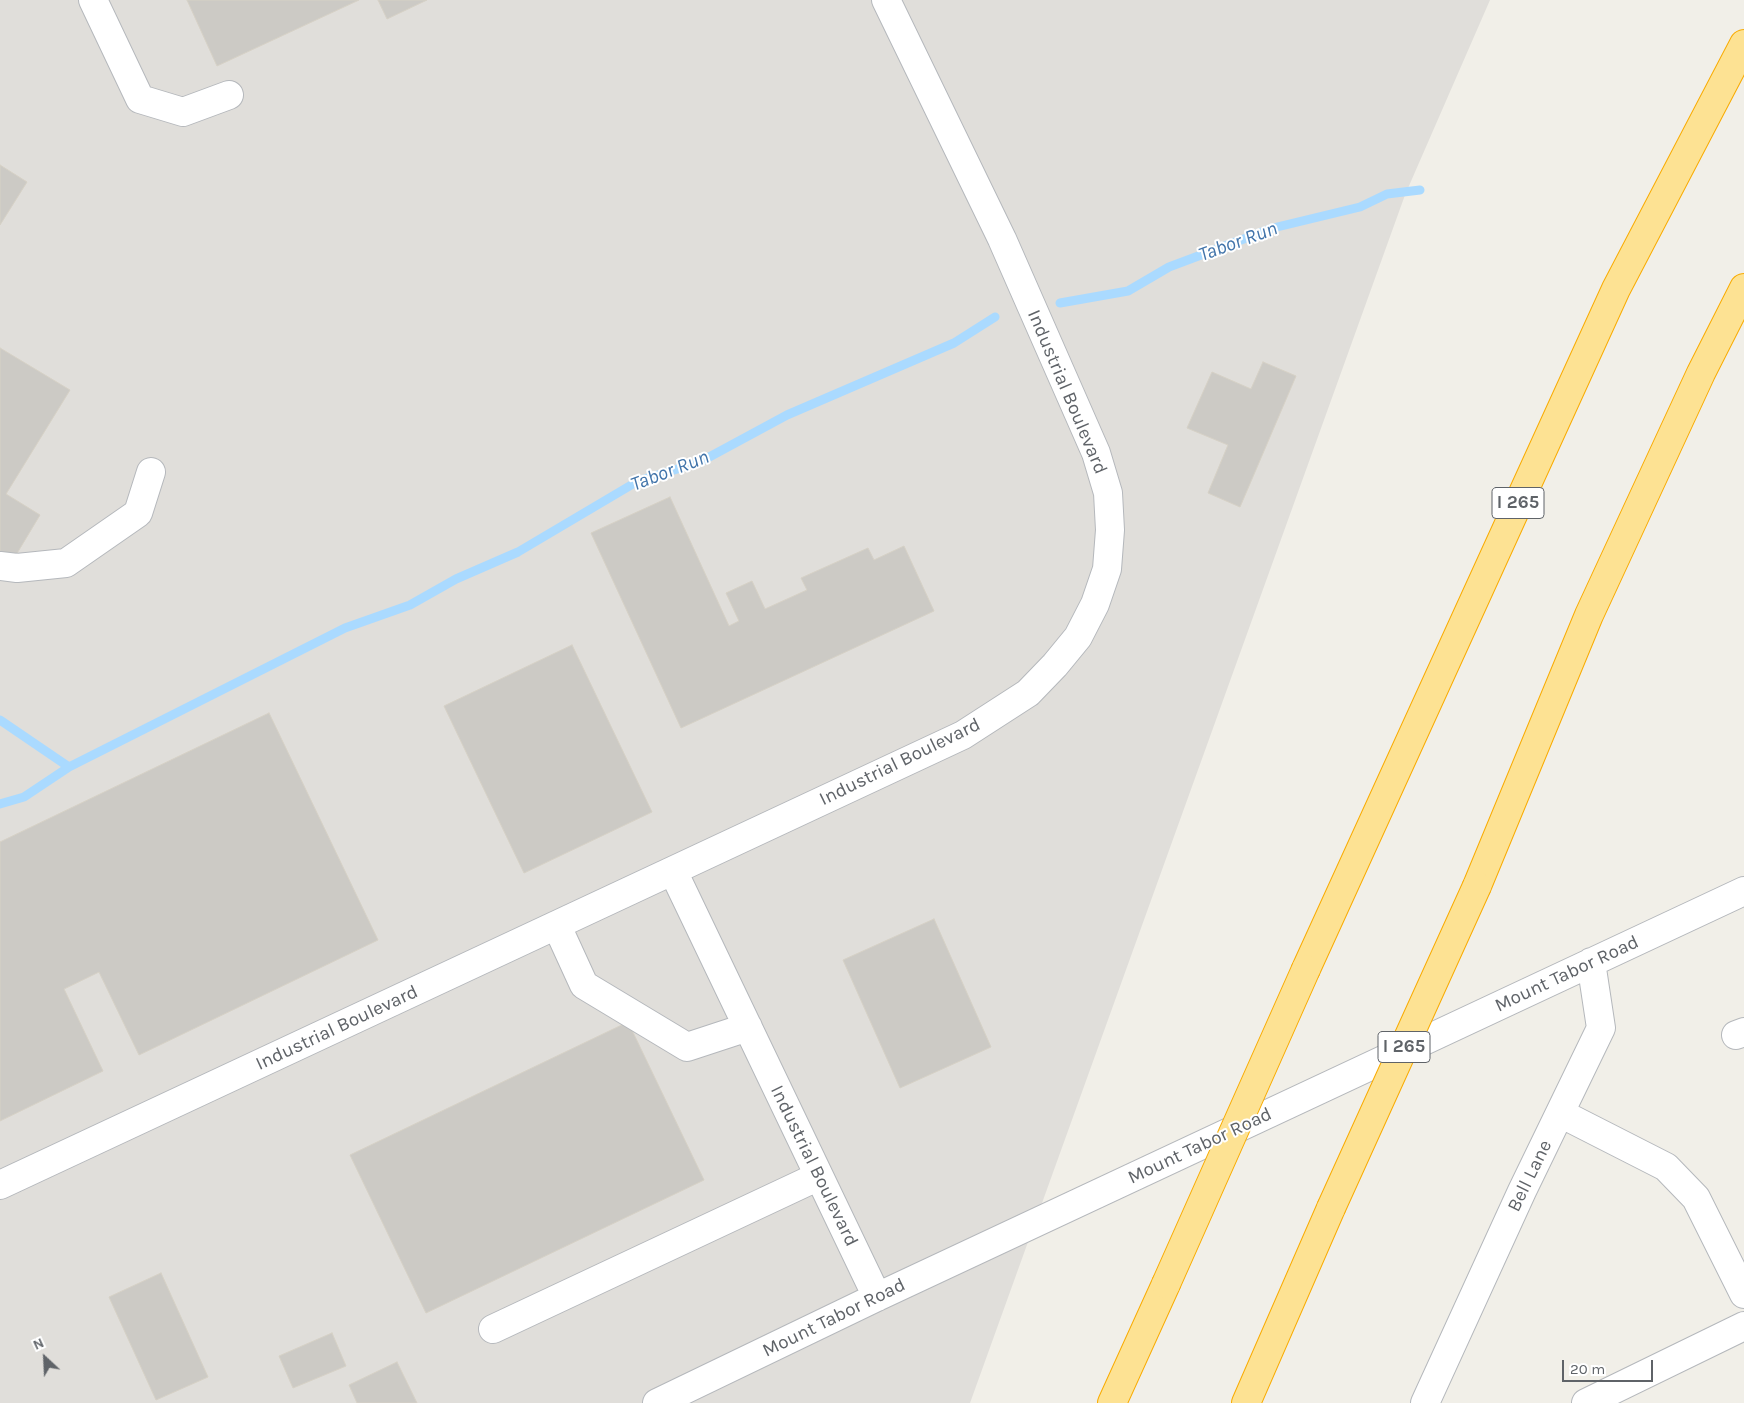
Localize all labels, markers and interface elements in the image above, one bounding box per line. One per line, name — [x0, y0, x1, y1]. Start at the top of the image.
water label: Tabor Run — [1195, 217, 1281, 267]
street label: Industrial Boulevard — [1022, 306, 1112, 478]
water label: Tabor Run — [628, 445, 712, 497]
road number: I 265 — [1492, 488, 1544, 518]
street label: Industrial Boulevard — [816, 713, 984, 811]
street label: Mount Tabor Road — [1491, 931, 1643, 1017]
street label: Industrial Boulevard — [252, 980, 422, 1076]
road number: I 265 — [1378, 1032, 1430, 1062]
street label: Industrial Boulevard — [765, 1082, 863, 1250]
street label: Mount Tabor Road — [1124, 1103, 1276, 1189]
street label: Bell Lane — [1503, 1136, 1557, 1216]
street label: Mount Tabor Road — [759, 1274, 909, 1362]
north arrow — [20, 1333, 70, 1383]
text: N — [30, 1334, 47, 1354]
scale bar — [1564, 1350, 1655, 1382]
text: 20 m — [1570, 1360, 1605, 1378]

